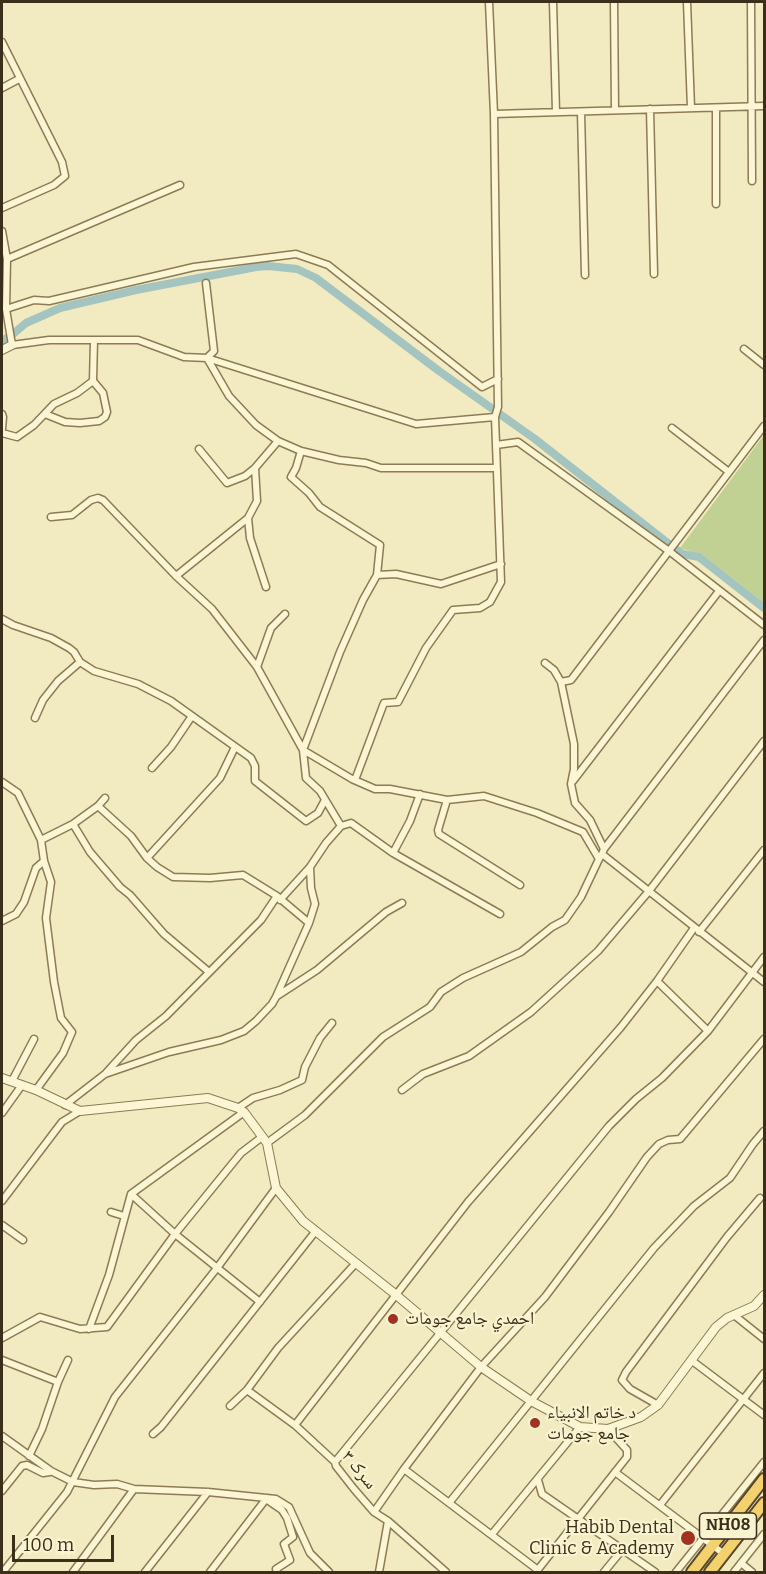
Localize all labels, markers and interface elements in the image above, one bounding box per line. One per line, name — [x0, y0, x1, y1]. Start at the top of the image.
place label: احمدي جامع جومات — [405, 1308, 534, 1330]
marker: احمدي جامع جومات — [386, 1312, 400, 1326]
place label: د خاتم الانبیاء جامع جومات — [547, 1402, 636, 1444]
marker: د خاتم الانبیاء جامع جومات — [528, 1416, 542, 1430]
street label: سرک ۳ — [337, 1446, 381, 1494]
road number: NH08 — [700, 1513, 756, 1539]
place label: Habib Dental Clinic & Academy — [529, 1517, 674, 1559]
scale bar — [15, 1523, 117, 1561]
marker: Habib Dental Clinic & Academy — [679, 1529, 697, 1547]
text: 100 m — [23, 1534, 74, 1556]

